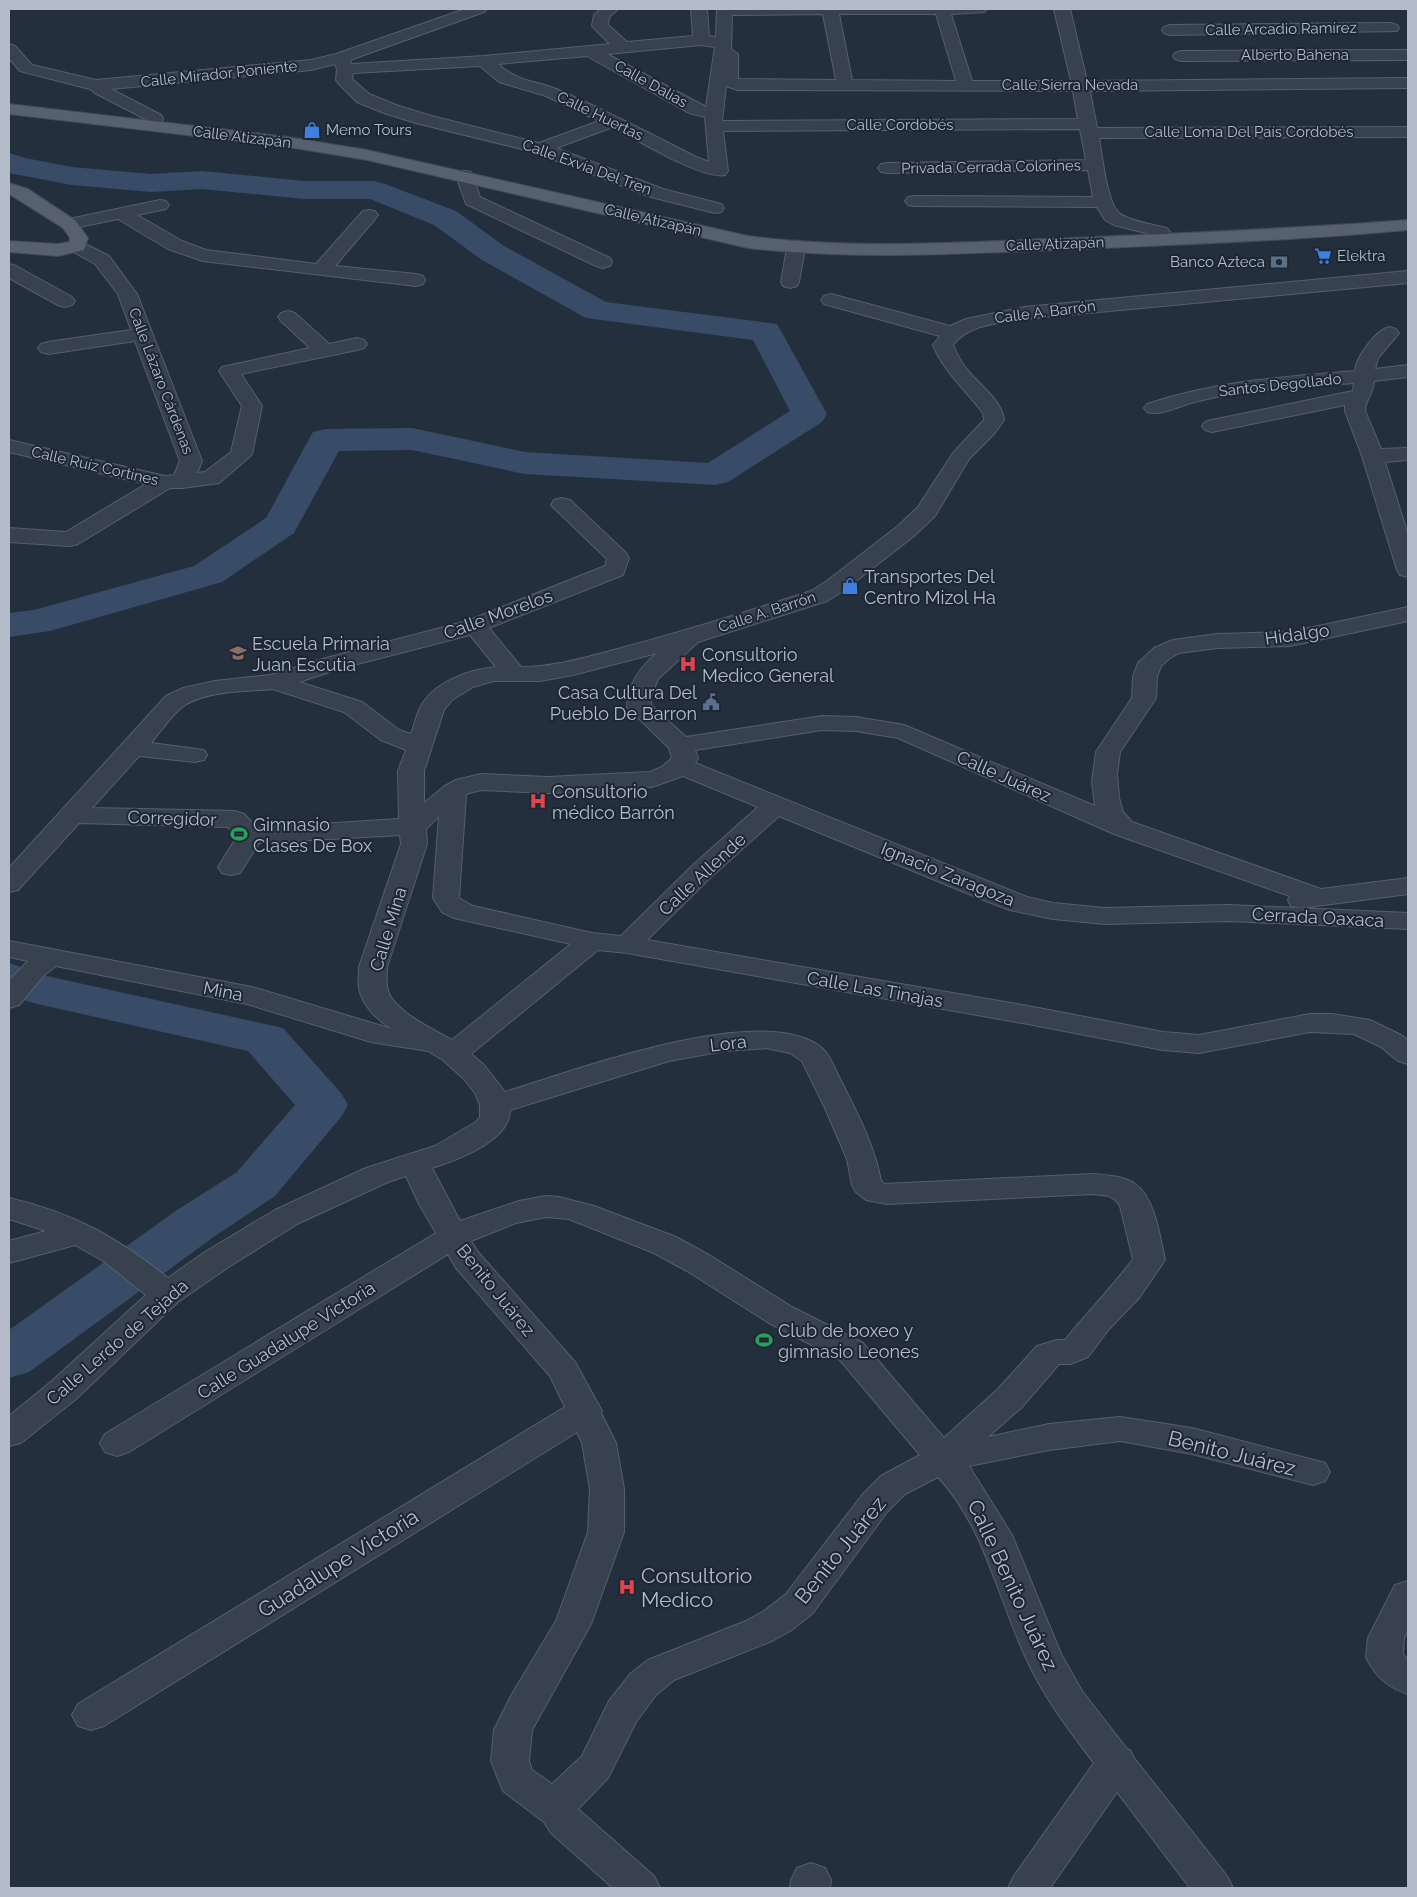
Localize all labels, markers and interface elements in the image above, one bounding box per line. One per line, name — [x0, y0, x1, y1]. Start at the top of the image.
street label: Calle Arcadio Ramírez — [1205, 19, 1357, 39]
street label: Alberto Bahena — [1241, 46, 1349, 64]
street label: Calle Mirador Poniente — [140, 57, 298, 91]
street label: Calle Dalias — [611, 57, 691, 111]
street label: Calle Sierra Nevada — [1002, 76, 1138, 94]
street label: Calle Huertas — [554, 87, 646, 145]
street label: Calle Cordobés — [846, 116, 954, 134]
shop icon: Memo Tours — [302, 120, 322, 140]
place label: Memo Tours — [326, 121, 412, 139]
street label: Calle Atizapán — [192, 122, 292, 152]
street label: Calle Loma Del País Cordobés — [1144, 123, 1354, 141]
street label: Calle Exvía Del Tren — [520, 135, 654, 199]
street label: Privada Cerrada Colorines — [901, 156, 1081, 178]
street label: Calle Atizapán — [603, 200, 703, 240]
street label: Calle Atizapán — [1005, 233, 1105, 255]
supermarket icon: Elektra — [1313, 246, 1333, 266]
place label: Elektra — [1337, 247, 1385, 265]
bank icon: Banco Azteca — [1269, 252, 1289, 272]
place label: Banco Azteca — [1170, 253, 1265, 271]
street label: Calle A. Barrón — [993, 297, 1097, 327]
street label: Calle Lázaro Cárdenas — [125, 305, 197, 457]
street label: Santos Degollado — [1218, 370, 1342, 400]
street label: Calle Ruíz Cortines — [30, 443, 160, 489]
place label: Transportes Del Centro Mizol Ha — [864, 566, 996, 608]
shop icon: Transportes Del Centro Mizol Ha — [840, 576, 860, 596]
street label: Calle Morelos — [441, 584, 556, 643]
street label: Calle A. Barrón — [716, 588, 818, 636]
street label: Hidalgo — [1263, 619, 1331, 649]
place label: Escuela Primaria Juan Escutia — [252, 633, 390, 675]
school or university icon: Escuela Primaria Juan Escutia — [228, 643, 248, 663]
place label: Consultorio Medico General — [702, 644, 834, 686]
hospital icon: Consultorio Medico General — [678, 654, 698, 674]
place label: Casa Cultura Del Pueblo De Barron — [550, 682, 697, 724]
public building icon: Casa Cultura Del Pueblo De Barron — [701, 692, 721, 712]
street label: Calle Juárez — [954, 746, 1055, 806]
place label: Consultorio médico Barrón — [552, 781, 675, 823]
hospital icon: Consultorio médico Barrón — [528, 791, 548, 811]
street label: Corregidor — [127, 806, 218, 830]
place label: Gimnasio Clases De Box — [253, 814, 372, 856]
sports icon: Gimnasio Clases De Box — [229, 824, 249, 844]
street label: Calle Allende — [654, 828, 750, 920]
street label: Ignacio Zaragoza — [878, 838, 1018, 910]
street label: Calle Mina — [365, 884, 411, 974]
street label: Cerrada Oaxaca — [1251, 903, 1385, 931]
street label: Calle Las Tinajas — [805, 967, 945, 1011]
street label: Mina — [201, 977, 245, 1005]
street label: Lora — [708, 1030, 748, 1056]
street label: Benito Juárez — [453, 1240, 540, 1340]
street label: Calle Lerdo de Tejada — [42, 1275, 192, 1409]
street label: Calle Guadalupe Victoria — [193, 1277, 379, 1403]
place label: Club de boxeo y gimnasio Leones — [778, 1320, 919, 1362]
sports icon: Club de boxeo y gimnasio Leones — [754, 1330, 774, 1350]
street label: Benito Juárez — [1166, 1425, 1298, 1481]
street label: Benito Juárez — [789, 1491, 891, 1609]
street label: Calle Benito Juárez — [962, 1496, 1064, 1674]
street label: Guadalupe Victoria — [253, 1503, 423, 1623]
place label: Consultorio Medico — [641, 1563, 752, 1612]
hospital icon: Consultorio Medico — [617, 1577, 637, 1597]

